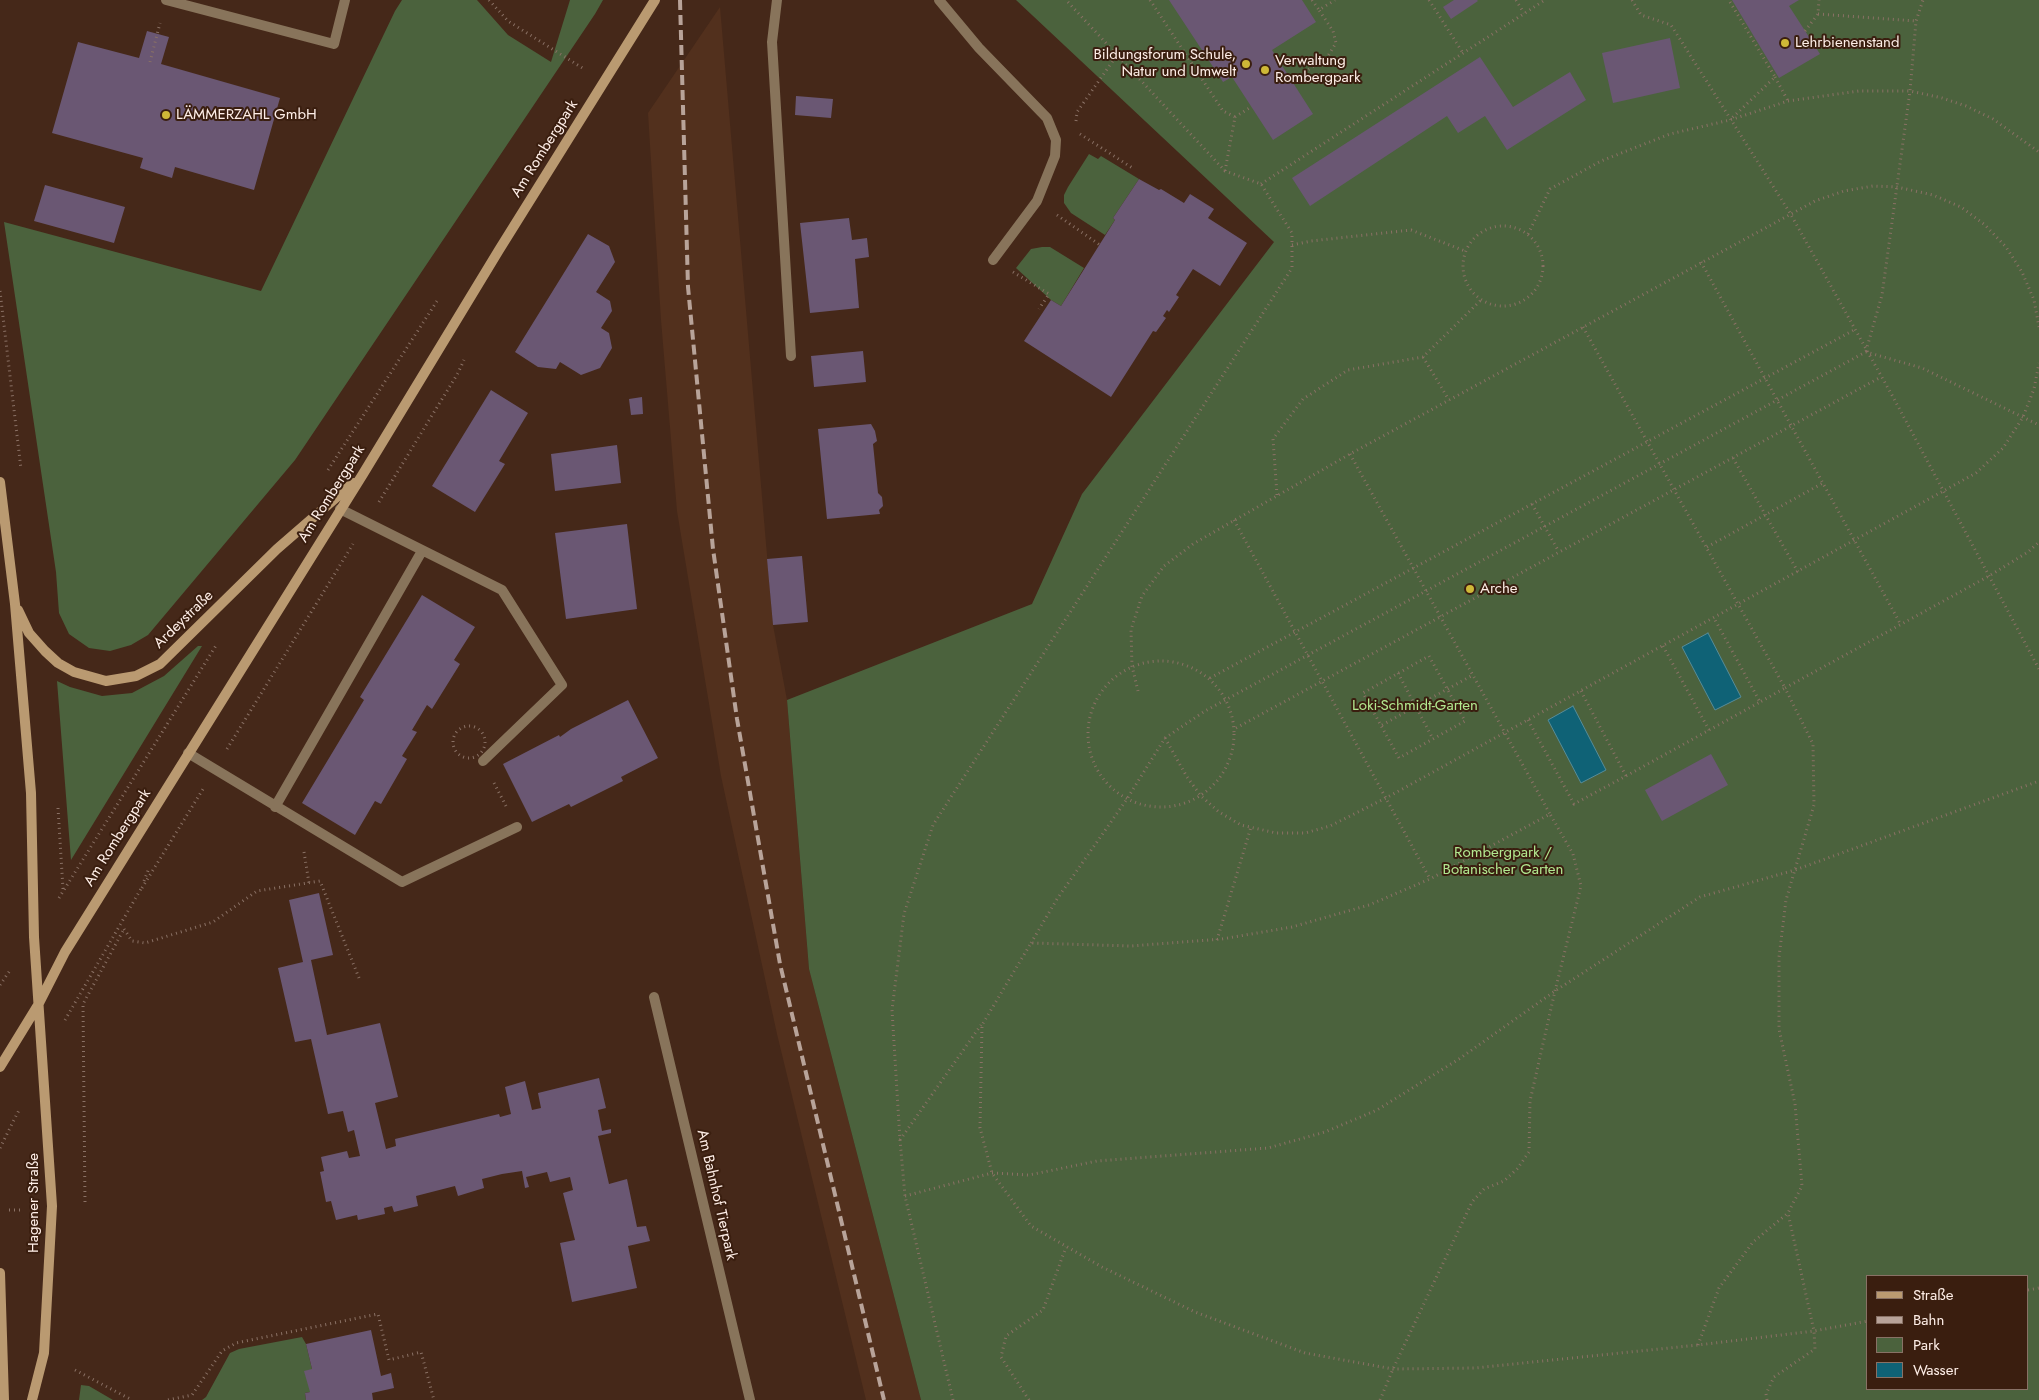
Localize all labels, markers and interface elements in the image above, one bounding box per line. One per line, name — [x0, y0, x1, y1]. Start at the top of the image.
place label: Lehrbienenstand — [1795, 34, 1899, 52]
marker: Lehrbienenstand — [1779, 37, 1791, 49]
place label: Bildungsforum Schule, Natur und Umwelt — [1094, 46, 1236, 81]
place label: Verwaltung Rombergpark — [1275, 52, 1361, 87]
marker: Bildungsforum Schule, Natur und Umwelt — [1240, 58, 1252, 70]
marker: Verwaltung Rombergpark — [1259, 64, 1271, 76]
street label: Am Rombergpark — [508, 97, 582, 201]
place label: LÄMMERZAHL GmbH — [176, 106, 317, 124]
marker: LÄMMERZAHL GmbH — [160, 109, 172, 121]
street label: Am Rombergpark — [295, 442, 369, 546]
place label: Arche — [1480, 580, 1518, 598]
marker: Arche — [1464, 583, 1476, 595]
street label: Ardeystraße — [150, 587, 218, 653]
park label: Loki-Schmidt-Garten — [1352, 697, 1478, 715]
street label: Am Rombergpark — [81, 786, 155, 890]
park label: Rombergpark / Botanischer Garten — [1443, 844, 1563, 879]
street label: Am Bahnhof Tierpark — [692, 1128, 740, 1262]
street label: Hagener Straße — [25, 1153, 43, 1253]
legend — [1866, 1275, 2029, 1390]
text: Straße — [1913, 1284, 1953, 1306]
text: Bahn — [1913, 1309, 1944, 1331]
text: Park — [1913, 1334, 1940, 1356]
text: Wasser — [1913, 1359, 1959, 1381]

